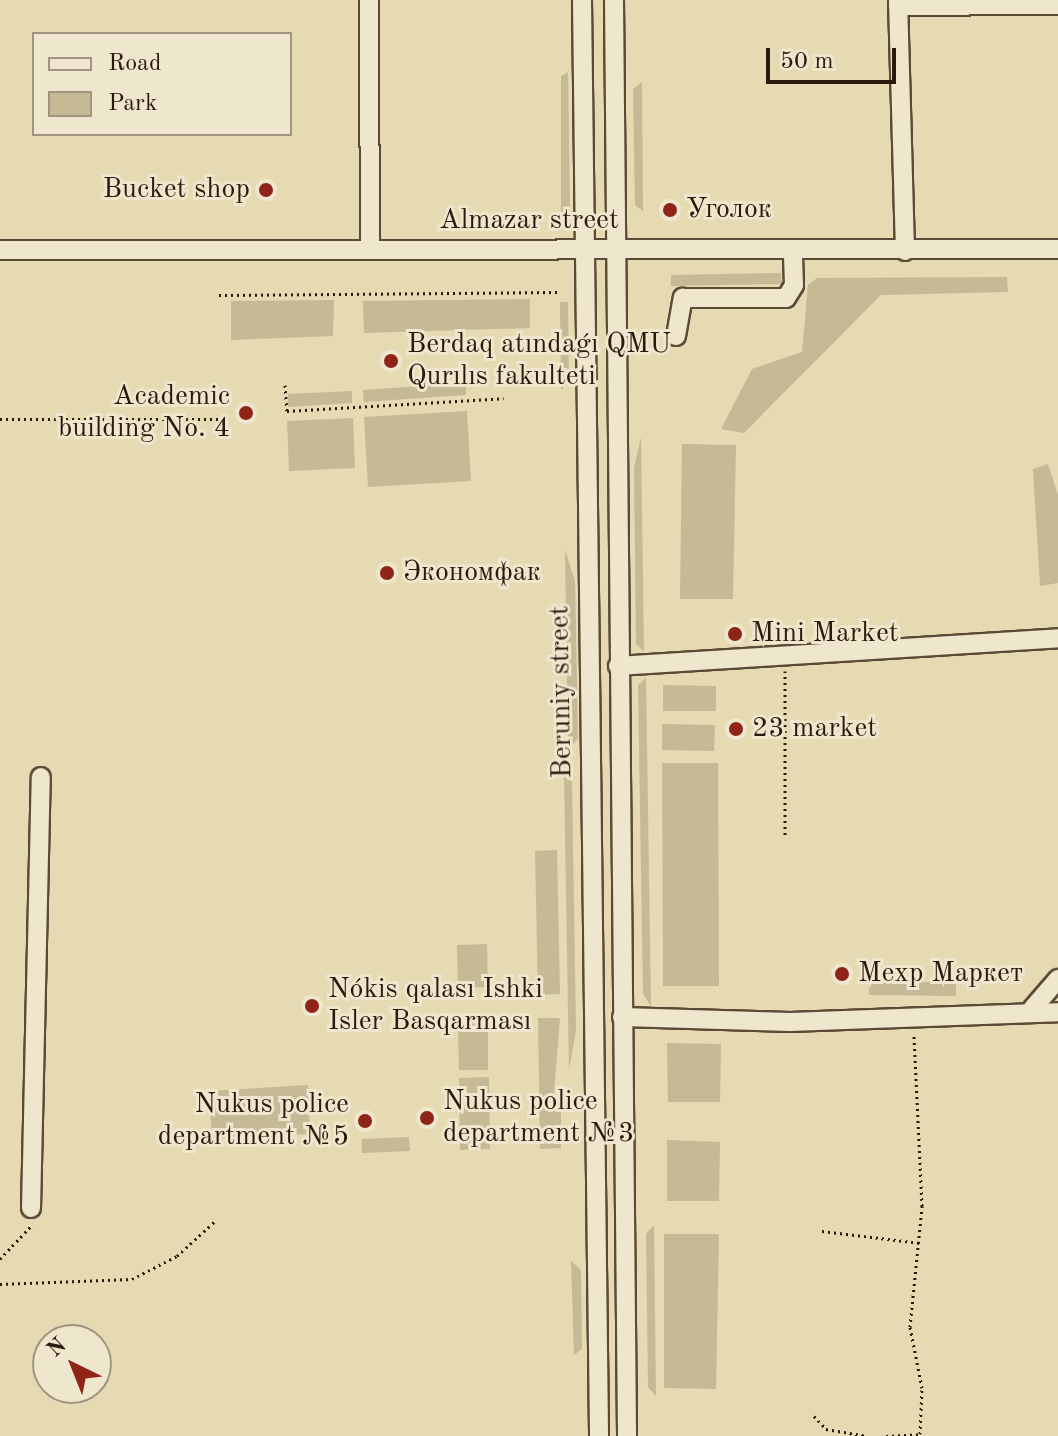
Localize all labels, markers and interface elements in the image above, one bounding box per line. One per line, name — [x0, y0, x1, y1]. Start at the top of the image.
legend — [32, 32, 292, 136]
scale bar — [770, 32, 900, 82]
text: 50 m — [780, 50, 834, 74]
text: Road — [108, 52, 161, 76]
text: Park — [108, 92, 157, 116]
place label: Bucket shop — [103, 173, 250, 207]
marker: Bucket shop — [257, 181, 275, 199]
place label: Уголок — [686, 193, 772, 227]
marker: Уголок — [661, 201, 679, 219]
street label: Almazar street — [439, 204, 619, 238]
place label: Berdaq atındaǵı QMU Qurılıs fakulteti — [407, 328, 671, 394]
marker: Berdaq atındaǵı QMU Qurılıs fakulteti — [382, 352, 400, 370]
place label: Academic building No. 4 — [58, 380, 230, 446]
marker: Academic building No. 4 — [237, 404, 255, 422]
place label: Экономфак — [403, 556, 541, 590]
marker: Экономфак — [378, 564, 396, 582]
street label: Beruniy street — [544, 605, 580, 779]
place label: Mini Market — [751, 617, 899, 651]
marker: Mini Market — [726, 625, 744, 643]
place label: 23 market — [752, 712, 877, 746]
marker: 23 market — [727, 720, 745, 738]
place label: Мехр Маркет — [858, 957, 1023, 991]
marker: Мехр Маркет — [833, 965, 851, 983]
place label: Nókis qalası Ishki Isler Basqarması — [328, 973, 543, 1039]
marker: Nókis qalası Ishki Isler Basqarması — [303, 997, 321, 1015]
place label: Nukus police department №3 — [443, 1085, 634, 1151]
place label: Nukus police department №5 — [158, 1088, 349, 1154]
marker: Nukus police department №3 — [418, 1109, 436, 1127]
marker: Nukus police department №5 — [356, 1112, 374, 1130]
north arrow — [32, 1324, 112, 1404]
text: N — [43, 1334, 71, 1362]

